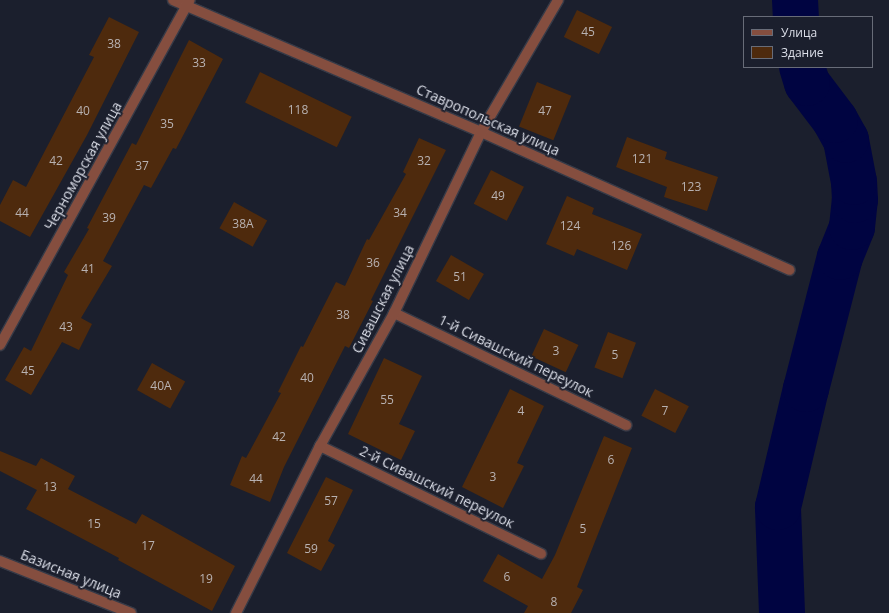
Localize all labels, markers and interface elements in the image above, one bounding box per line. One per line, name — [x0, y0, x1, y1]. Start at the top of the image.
legend — [743, 16, 873, 68]
text: Улица — [781, 24, 817, 41]
house number: 45 — [581, 25, 595, 39]
house number: 38 — [107, 37, 121, 51]
text: Здание — [781, 44, 824, 61]
house number: 33 — [192, 56, 206, 70]
street label: Ставропольская улица — [414, 81, 562, 159]
street label: Черноморская улица — [41, 99, 125, 233]
house number: 118 — [288, 103, 308, 117]
house number: 40 — [76, 104, 90, 118]
house number: 47 — [538, 104, 552, 118]
house number: 35 — [160, 117, 174, 131]
house number: 121 — [632, 152, 652, 166]
house number: 42 — [49, 154, 63, 168]
house number: 32 — [417, 154, 431, 168]
house number: 37 — [135, 159, 149, 173]
house number: 123 — [681, 180, 701, 194]
house number: 49 — [491, 189, 505, 203]
house number: 44 — [15, 206, 29, 220]
house number: 34 — [393, 206, 407, 220]
house number: 39 — [102, 211, 116, 225]
house number: 38А — [232, 217, 254, 231]
house number: 124 — [560, 219, 580, 233]
house number: 126 — [611, 239, 631, 253]
street label: Сивашская улица — [348, 242, 418, 356]
house number: 36 — [366, 256, 380, 270]
house number: 41 — [81, 262, 95, 276]
house number: 51 — [453, 270, 467, 284]
house number: 38 — [336, 308, 350, 322]
street label: 1-й Сивашский переулок — [436, 311, 596, 401]
house number: 43 — [59, 320, 73, 334]
house number: 3 — [553, 344, 559, 358]
house number: 5 — [612, 348, 618, 362]
house number: 45 — [21, 364, 35, 378]
house number: 40 — [300, 371, 314, 385]
house number: 40А — [150, 379, 172, 393]
house number: 55 — [380, 393, 394, 407]
house number: 4 — [518, 404, 524, 418]
house number: 7 — [662, 404, 668, 418]
house number: 42 — [272, 430, 286, 444]
street label: 2-й Сивашский переулок — [357, 442, 517, 532]
house number: 6 — [608, 453, 614, 467]
house number: 3 — [490, 470, 496, 484]
house number: 44 — [249, 472, 263, 486]
house number: 13 — [43, 480, 57, 494]
house number: 57 — [324, 494, 338, 508]
house number: 15 — [87, 517, 101, 531]
house number: 5 — [580, 522, 586, 536]
house number: 17 — [141, 539, 155, 553]
house number: 59 — [304, 542, 318, 556]
street label: Базисная улица — [18, 546, 124, 602]
house number: 6 — [504, 570, 510, 584]
house number: 19 — [199, 572, 213, 586]
house number: 8 — [551, 595, 557, 609]

